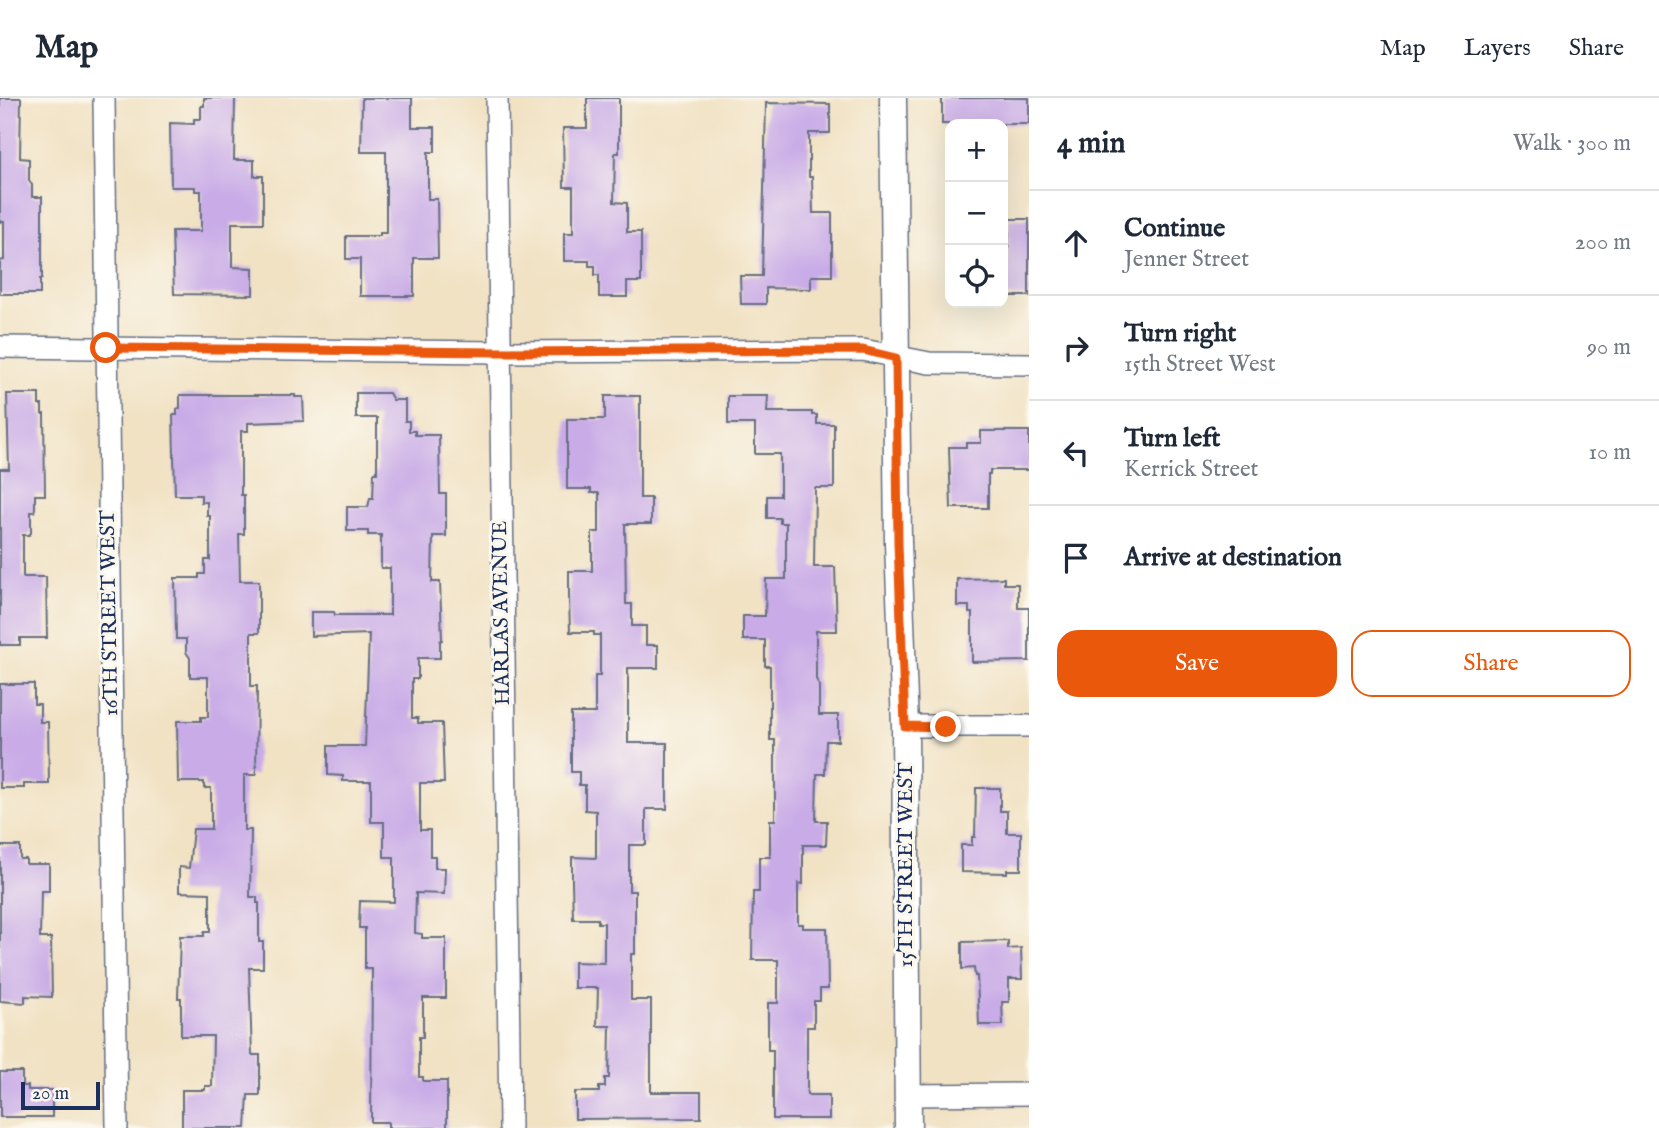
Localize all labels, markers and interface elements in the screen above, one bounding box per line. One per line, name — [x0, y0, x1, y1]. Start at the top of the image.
text: Map — [35, 27, 98, 69]
text: Map — [1380, 33, 1426, 64]
text: Layers — [1464, 33, 1531, 64]
text: Share — [1569, 33, 1624, 64]
map controls — [945, 119, 1008, 308]
button: + — [945, 119, 1008, 182]
text: 4 min — [1057, 125, 1125, 163]
text: Walk · 300 m — [1513, 129, 1631, 158]
button: − — [945, 182, 1008, 245]
text: Continue — [1124, 212, 1225, 245]
icon: ahead — [1057, 224, 1095, 262]
text: 200 m — [1575, 228, 1631, 257]
button: locate — [945, 245, 1008, 308]
text: Jenner Street — [1124, 245, 1249, 274]
text: Turn right — [1124, 317, 1237, 350]
icon: right — [1057, 329, 1095, 367]
route start — [90, 332, 121, 363]
text: 90 m — [1587, 333, 1631, 362]
text: 15th Street West — [1124, 350, 1276, 379]
text: Turn left — [1124, 422, 1221, 455]
icon: left — [1057, 434, 1095, 472]
text: 10 m — [1588, 438, 1631, 467]
text: Kerrick Street — [1124, 455, 1259, 484]
street label: 16TH STREET WEST — [95, 509, 125, 716]
street label: HARLAS AVENUE — [487, 520, 517, 706]
icon: arrive — [1057, 539, 1095, 577]
text: Arrive at destination — [1124, 541, 1342, 574]
button: Save — [1057, 630, 1337, 697]
button: Share — [1351, 630, 1631, 697]
route end — [930, 711, 961, 742]
street label: 15TH STREET WEST — [893, 762, 920, 967]
scale bar — [21, 1079, 100, 1111]
text: 20 m — [32, 1082, 69, 1106]

